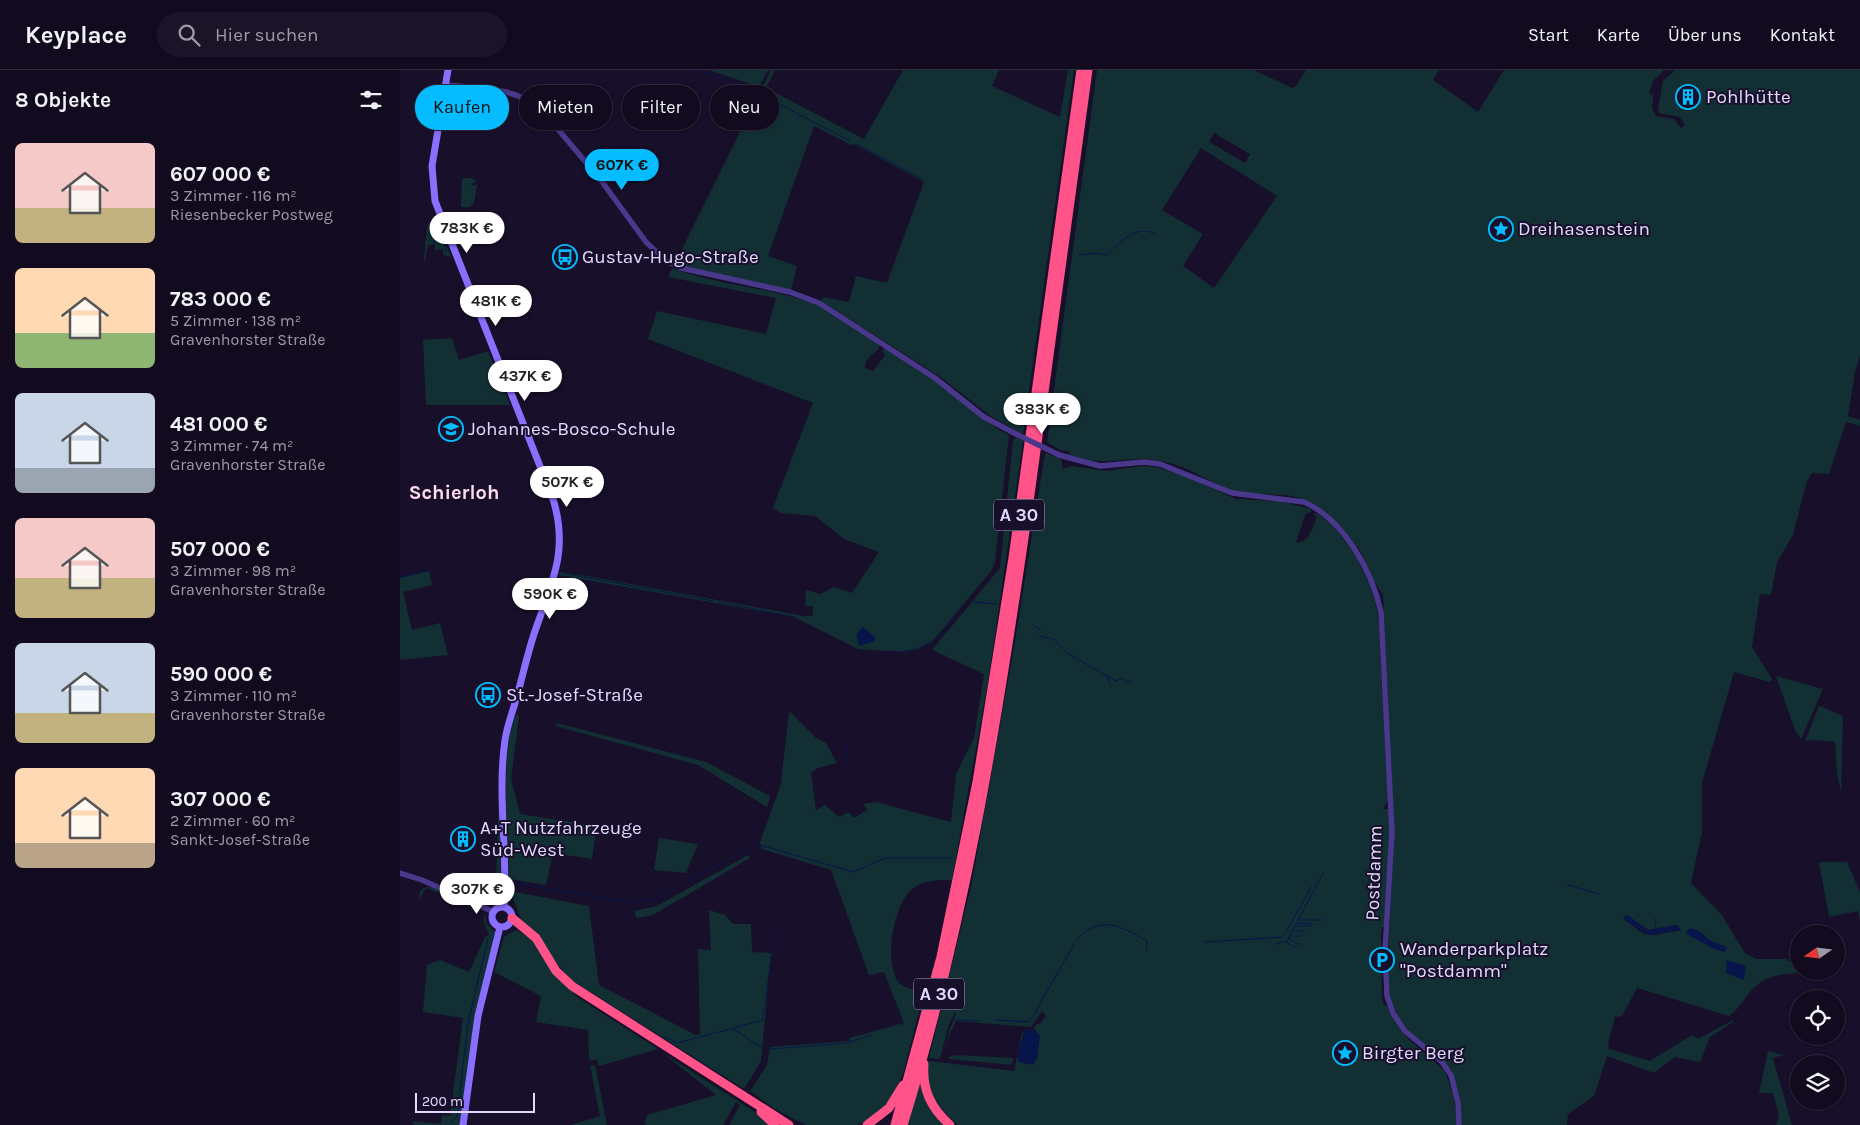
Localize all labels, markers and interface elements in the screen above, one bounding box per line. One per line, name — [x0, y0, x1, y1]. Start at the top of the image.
search box — [157, 12, 507, 57]
text: Keyplace — [25, 21, 127, 49]
icon: search — [175, 21, 203, 49]
text: Hier suchen — [215, 24, 318, 46]
text: Start — [1528, 24, 1569, 46]
text: Karte — [1597, 24, 1640, 46]
text: Über uns — [1668, 24, 1742, 46]
text: Kontakt — [1770, 24, 1835, 46]
building icon: Pohlhütte — [1675, 84, 1701, 110]
chip: Kaufen — [415, 85, 509, 130]
chip: Mieten — [519, 85, 612, 130]
chip: Filter — [622, 85, 700, 130]
chip: Neu — [710, 85, 779, 130]
icon: filters — [357, 86, 385, 114]
place label: Pohlhütte — [1706, 86, 1791, 108]
text: 8 Objekte — [15, 88, 111, 112]
pin: 607K € — [581, 148, 663, 191]
text: 607K € — [596, 155, 648, 174]
text: 607 000 € — [170, 162, 270, 186]
icon: home — [55, 163, 115, 223]
text: 3 Zimmer · 116 m² — [170, 186, 297, 205]
text: Riesenbecker Postweg — [170, 205, 333, 224]
pin: 783K € — [426, 212, 508, 254]
place icon: Dreihasenstein — [1488, 216, 1514, 242]
text: 783K € — [441, 218, 493, 237]
place label: Dreihasenstein — [1518, 218, 1650, 240]
bus stop icon: Gustav-Hugo-Straße — [552, 244, 578, 270]
place label: Gustav-Hugo-Straße — [582, 246, 759, 268]
pin: 481K € — [455, 284, 537, 327]
text: 783 000 € — [170, 287, 271, 311]
icon: home — [55, 288, 115, 348]
text: 481K € — [471, 291, 521, 310]
text: 5 Zimmer · 138 m² — [170, 311, 301, 330]
text: Gravenhorster Straße — [170, 330, 326, 349]
pin: 437K € — [484, 360, 566, 402]
text: 437K € — [499, 366, 551, 385]
pin: 383K € — [1001, 392, 1083, 435]
text: 383K € — [1015, 399, 1069, 418]
text: 481 000 € — [170, 412, 267, 436]
icon: home — [55, 413, 115, 473]
school or university icon: Johannes-Bosco-Schule — [438, 416, 464, 442]
place label: Johannes-Bosco-Schule — [468, 418, 676, 440]
text: 3 Zimmer · 74 m² — [170, 436, 294, 455]
text: Gravenhorster Straße — [170, 455, 326, 474]
pin: 507K € — [526, 466, 608, 508]
text: 507K € — [541, 472, 593, 491]
district label: Schierloh — [409, 481, 499, 504]
road number: A 30 — [994, 500, 1044, 530]
text: 507 000 € — [170, 537, 270, 561]
icon: home — [55, 538, 115, 598]
text: 3 Zimmer · 98 m² — [170, 561, 296, 580]
pin: 590K € — [509, 578, 591, 620]
text: Gravenhorster Straße — [170, 580, 326, 599]
text: 590K € — [523, 584, 577, 603]
text: 590 000 € — [170, 662, 272, 686]
icon: home — [55, 663, 115, 723]
bus stop icon: St.-Josef-Straße — [475, 682, 501, 708]
place label: St.-Josef-Straße — [506, 684, 643, 706]
text: 3 Zimmer · 110 m² — [170, 686, 297, 705]
text: Gravenhorster Straße — [170, 705, 326, 724]
text: 307 000 € — [170, 787, 271, 811]
icon: home — [55, 788, 115, 848]
text: 2 Zimmer · 60 m² — [170, 811, 296, 830]
place label: A+T Nutzfahrzeuge Süd-West — [480, 817, 642, 861]
street label: Postdamm — [1361, 825, 1387, 921]
building icon: A+T Nutzfahrzeuge Süd-West — [450, 826, 476, 852]
text: Sankt-Josef-Straße — [170, 830, 310, 849]
pin: 307K € — [436, 872, 518, 915]
text: 307K € — [451, 879, 503, 898]
north arrow — [1790, 925, 1845, 980]
map controls — [1790, 925, 1845, 1110]
place label: Wanderparkplatz "Postdamm" — [1400, 938, 1548, 982]
parking icon: Wanderparkplatz "Postdamm" — [1369, 947, 1395, 973]
road number: A 30 — [914, 979, 964, 1010]
button: locate — [1790, 990, 1845, 1045]
place icon: Birgter Berg — [1332, 1040, 1358, 1066]
place label: Birgter Berg — [1362, 1042, 1464, 1064]
button: layers — [1790, 1055, 1845, 1110]
scale bar — [415, 1090, 535, 1113]
text: 200 m — [422, 1093, 463, 1110]

